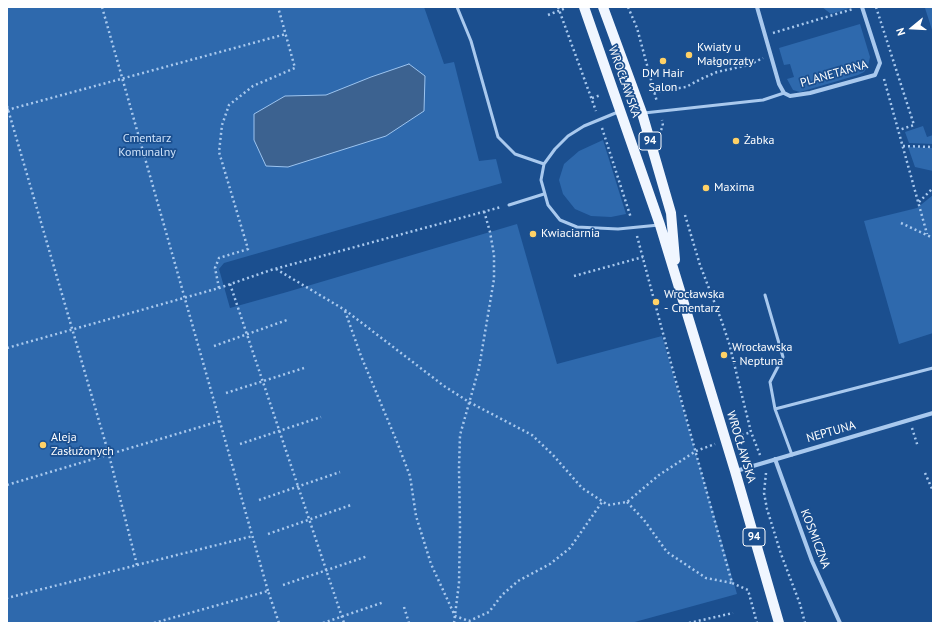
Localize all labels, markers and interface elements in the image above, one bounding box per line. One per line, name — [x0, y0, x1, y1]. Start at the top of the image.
north arrow — [892, 8, 932, 48]
text: N — [893, 26, 908, 37]
place label: Kwiaty u Małgorzaty — [697, 41, 754, 69]
street label: WROCŁAWSKA — [605, 44, 643, 120]
marker: Kwiaty u Małgorzaty — [684, 50, 694, 60]
marker: DM Hair Salon — [658, 56, 668, 66]
street label: PLANETARNA — [799, 57, 869, 91]
place label: DM Hair Salon — [642, 67, 684, 95]
park label: Cmentarz Komunalny — [118, 132, 176, 160]
road number: 94 — [639, 132, 661, 150]
place label: Żabka — [744, 134, 774, 148]
marker: Żabka — [731, 136, 741, 146]
place label: Maxima — [714, 181, 755, 195]
marker: Maxima — [701, 183, 711, 193]
place label: Kwiaciarnia — [541, 227, 600, 241]
marker: Kwiaciarnia — [528, 229, 538, 239]
place label: Wrocławska - Cmentarz — [664, 288, 724, 316]
marker: Wrocławska - Cmentarz — [651, 297, 661, 307]
place label: Wrocławska - Neptuna — [732, 341, 792, 369]
marker: Wrocławska - Neptuna — [719, 350, 729, 360]
street label: WROCŁAWSKA — [723, 409, 759, 485]
street label: NEPTUNA — [805, 418, 857, 446]
place label: Aleja Zasłużonych — [51, 431, 114, 459]
marker: Aleja Zasłużonych — [38, 440, 48, 450]
street label: KOSMICZNA — [797, 507, 833, 571]
road number: 94 — [743, 528, 765, 546]

